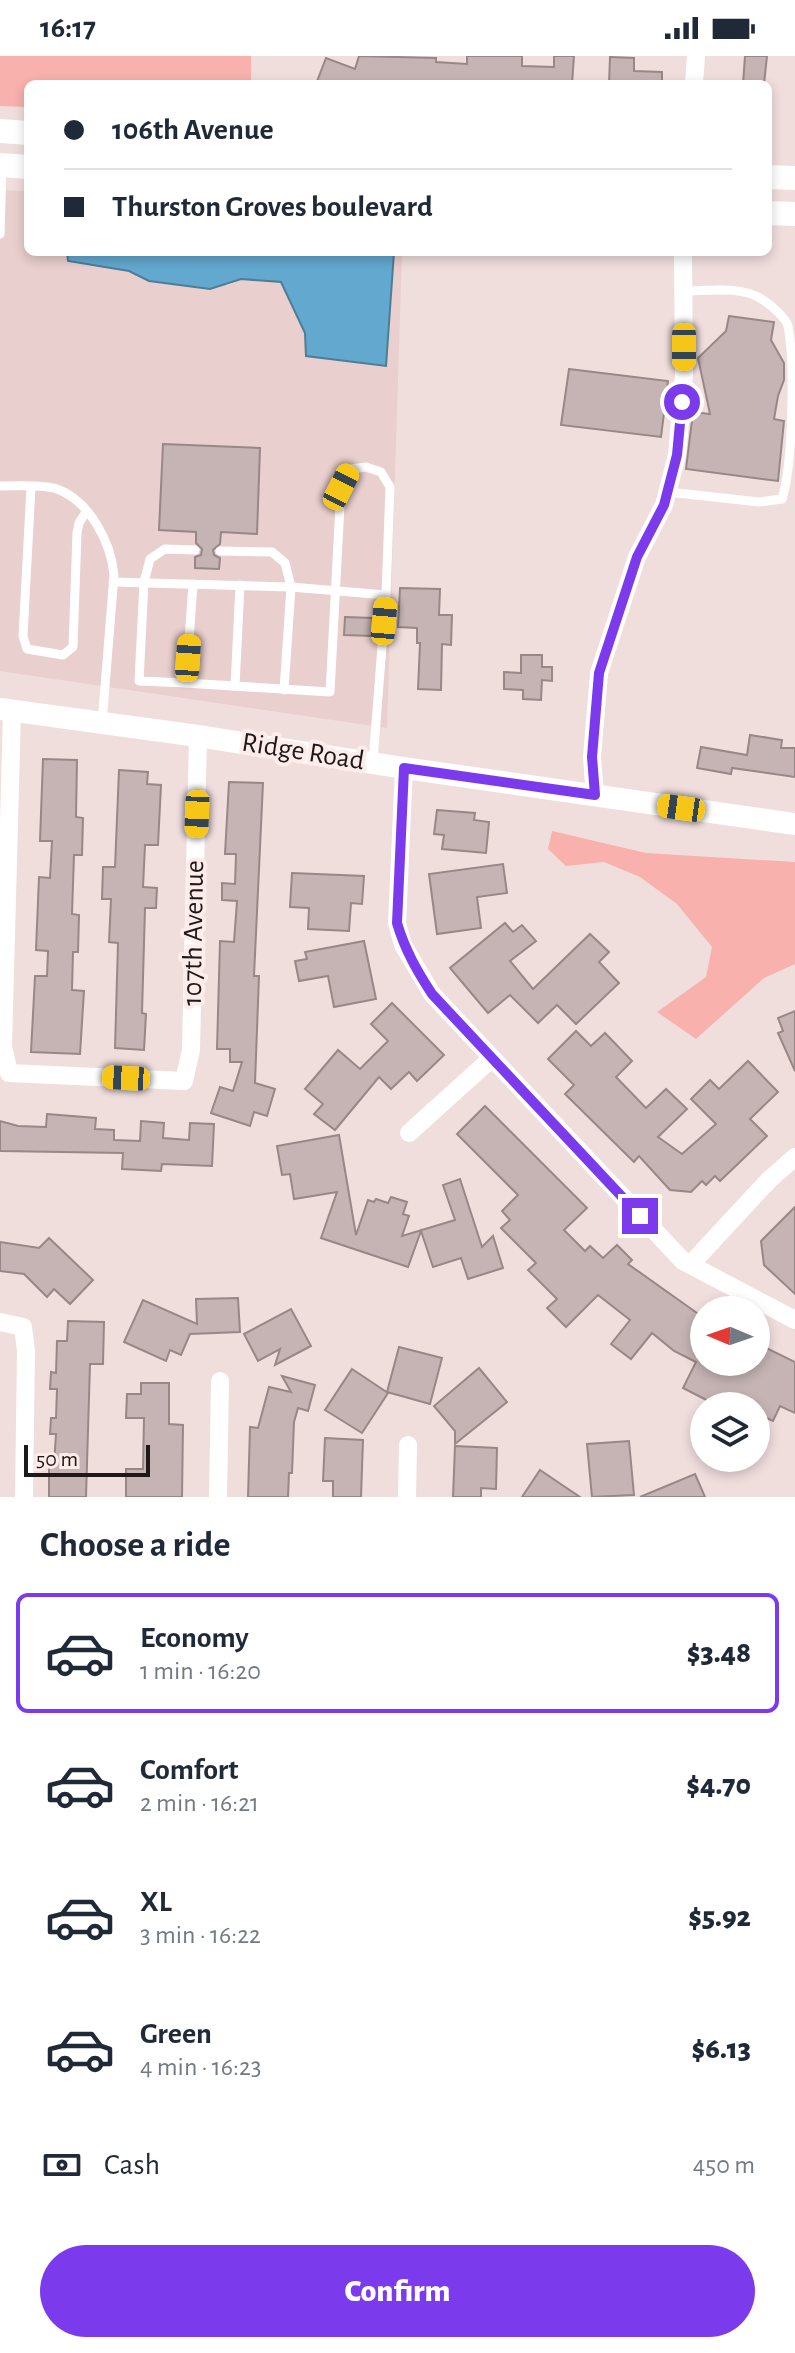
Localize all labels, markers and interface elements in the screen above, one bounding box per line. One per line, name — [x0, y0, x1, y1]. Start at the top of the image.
text: 16:17 — [40, 13, 96, 43]
text: 106th Avenue — [112, 115, 274, 145]
text: Thurston Groves boulevard — [112, 192, 433, 222]
car — [672, 323, 696, 371]
route start — [664, 384, 700, 420]
car — [319, 460, 363, 514]
car — [370, 596, 398, 646]
car — [174, 633, 202, 683]
street label: Ridge Road — [240, 728, 366, 776]
car — [184, 790, 210, 838]
car — [656, 793, 706, 823]
street label: 107th Avenue — [179, 860, 209, 1006]
car — [101, 1065, 151, 1091]
route end — [622, 1198, 658, 1234]
north arrow — [690, 1296, 770, 1376]
map controls — [690, 1296, 770, 1472]
button: layers — [690, 1392, 770, 1472]
scale bar — [24, 1441, 150, 1477]
text: 50 m — [36, 1448, 78, 1470]
text: Choose a ride — [40, 1527, 230, 1563]
icon: car — [44, 1617, 116, 1689]
text: Economy — [140, 1623, 249, 1653]
text: $3.48 — [687, 1638, 751, 1668]
text: 1 min · 16:20 — [140, 1658, 261, 1684]
icon: car — [44, 1749, 116, 1821]
text: Comfort — [140, 1755, 239, 1785]
text: $4.70 — [686, 1770, 751, 1800]
text: 2 min · 16:21 — [140, 1790, 259, 1816]
icon: car — [44, 1881, 116, 1953]
text: XL — [140, 1887, 172, 1917]
text: $5.92 — [688, 1902, 751, 1932]
text: 3 min · 16:22 — [140, 1922, 261, 1948]
icon: car — [44, 2013, 116, 2085]
text: Green — [140, 2019, 212, 2049]
text: $6.13 — [692, 2034, 751, 2064]
text: 4 min · 16:23 — [140, 2054, 262, 2080]
icon: cash — [40, 2143, 84, 2187]
text: Cash — [104, 2150, 160, 2180]
text: 450 m — [693, 2152, 755, 2178]
button: Confirm — [40, 2245, 755, 2337]

